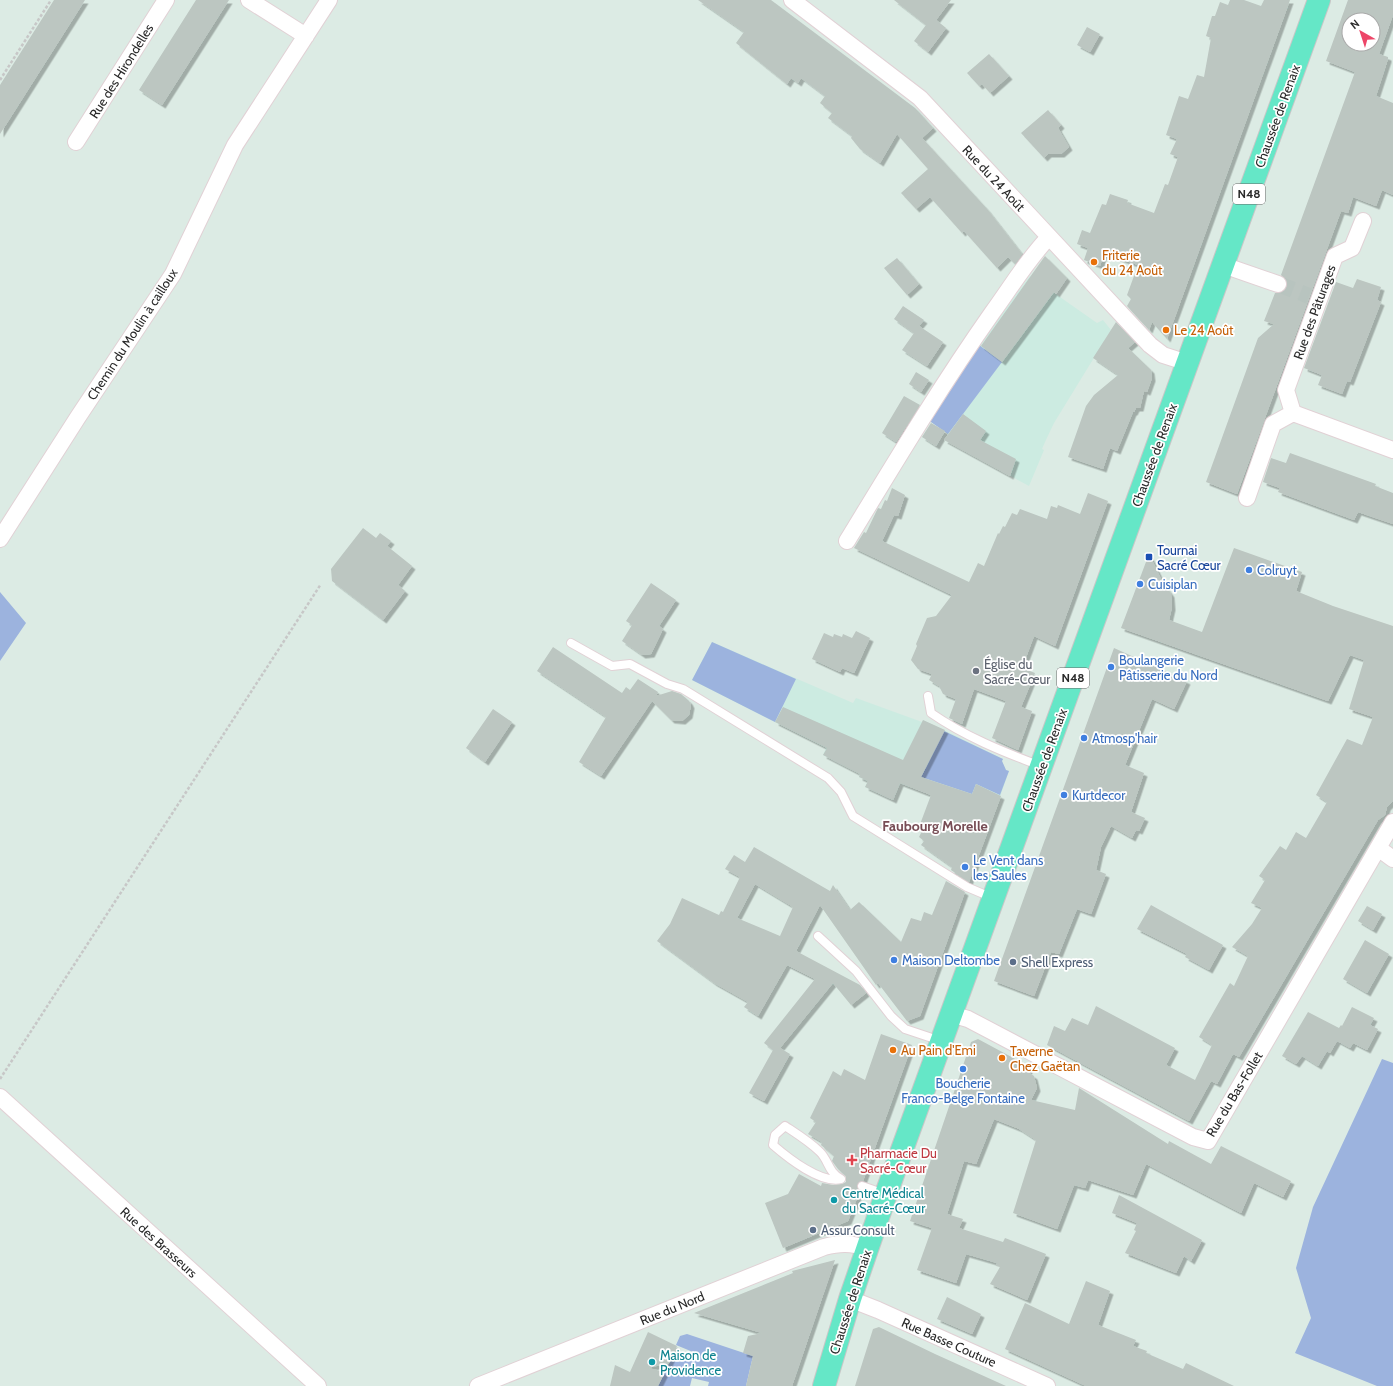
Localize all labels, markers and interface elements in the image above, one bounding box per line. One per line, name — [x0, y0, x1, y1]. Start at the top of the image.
north arrow — [1341, 12, 1381, 52]
text: N — [1347, 16, 1362, 32]
street label: Rue des Hirondelles — [85, 20, 157, 121]
street label: Chaussée de Renaix — [1251, 61, 1303, 170]
street label: Rue du 24 Août — [959, 142, 1029, 215]
road number: N48 — [1233, 184, 1265, 204]
place label: Friterie du 24 Août — [1102, 247, 1163, 278]
marker: Friterie du 24 Août — [1089, 257, 1099, 267]
street label: Rue des Pâturages — [1289, 262, 1339, 362]
street label: Chemin du Moulin à cailloux — [83, 265, 181, 403]
place label: Le 24 Août — [1174, 322, 1234, 338]
marker: Le 24 Août — [1161, 325, 1171, 335]
street label: Chaussée de Renaix — [1128, 400, 1180, 509]
place label: Tournai Sacré Cœur — [1157, 542, 1222, 573]
marker: Tournai Sacré Cœur — [1144, 552, 1154, 562]
place label: Colruyt — [1257, 562, 1298, 578]
marker: Colruyt — [1244, 565, 1254, 575]
place label: Cuisiplan — [1148, 576, 1197, 592]
marker: Cuisiplan — [1135, 579, 1145, 589]
place label: Boulangerie Pâtisserie du Nord — [1119, 652, 1218, 683]
place label: Église du Sacré-Cœur — [984, 655, 1051, 687]
marker: Boulangerie Pâtisserie du Nord — [1106, 662, 1116, 672]
marker: Église du Sacré-Cœur — [971, 666, 981, 676]
road number: N48 — [1057, 668, 1089, 688]
street label: Chaussée de Renaix — [1018, 705, 1070, 814]
place label: Atmosp'hair — [1092, 730, 1158, 746]
marker: Atmosp'hair — [1079, 733, 1089, 743]
place label: Kurtdecor — [1072, 787, 1126, 803]
marker: Kurtdecor — [1059, 790, 1069, 800]
district label: Faubourg Morelle — [882, 817, 988, 835]
place label: Le Vent dans les Saules — [973, 852, 1044, 883]
marker: Le Vent dans les Saules — [960, 862, 970, 872]
place label: Maison Deltombe — [902, 952, 1000, 968]
place label: Shell Express — [1021, 954, 1094, 970]
marker: Maison Deltombe — [889, 955, 899, 965]
marker: Shell Express — [1008, 957, 1018, 967]
place label: Au Pain d'Emi — [901, 1042, 976, 1058]
place label: Taverne Chez Gaëtan — [1010, 1043, 1080, 1074]
marker: Au Pain d'Emi — [888, 1045, 898, 1055]
street label: Rue du Bas-Follet — [1202, 1048, 1266, 1139]
marker: Taverne Chez Gaëtan — [997, 1053, 1007, 1063]
marker: Boucherie Franco-Belge Fontaine — [958, 1064, 968, 1074]
place label: Boucherie Franco-Belge Fontaine — [901, 1075, 1025, 1106]
place label: Pharmacie Du Sacré-Cœur — [860, 1145, 937, 1176]
marker: Pharmacie Du Sacré-Cœur — [847, 1155, 857, 1165]
place label: Centre Médical du Sacré-Cœur — [842, 1185, 926, 1216]
marker: Centre Médical du Sacré-Cœur — [829, 1195, 839, 1205]
street label: Rue des Brasseurs — [117, 1203, 201, 1281]
place label: Assur.Consult — [821, 1222, 895, 1238]
marker: Assur.Consult — [808, 1225, 818, 1235]
street label: Chaussée de Renaix — [826, 1247, 875, 1356]
street label: Rue du Nord — [637, 1288, 707, 1328]
street label: Rue Basse Couture — [899, 1314, 999, 1370]
place label: Maison de Providence — [660, 1347, 721, 1378]
marker: Maison de Providence — [647, 1357, 657, 1367]

